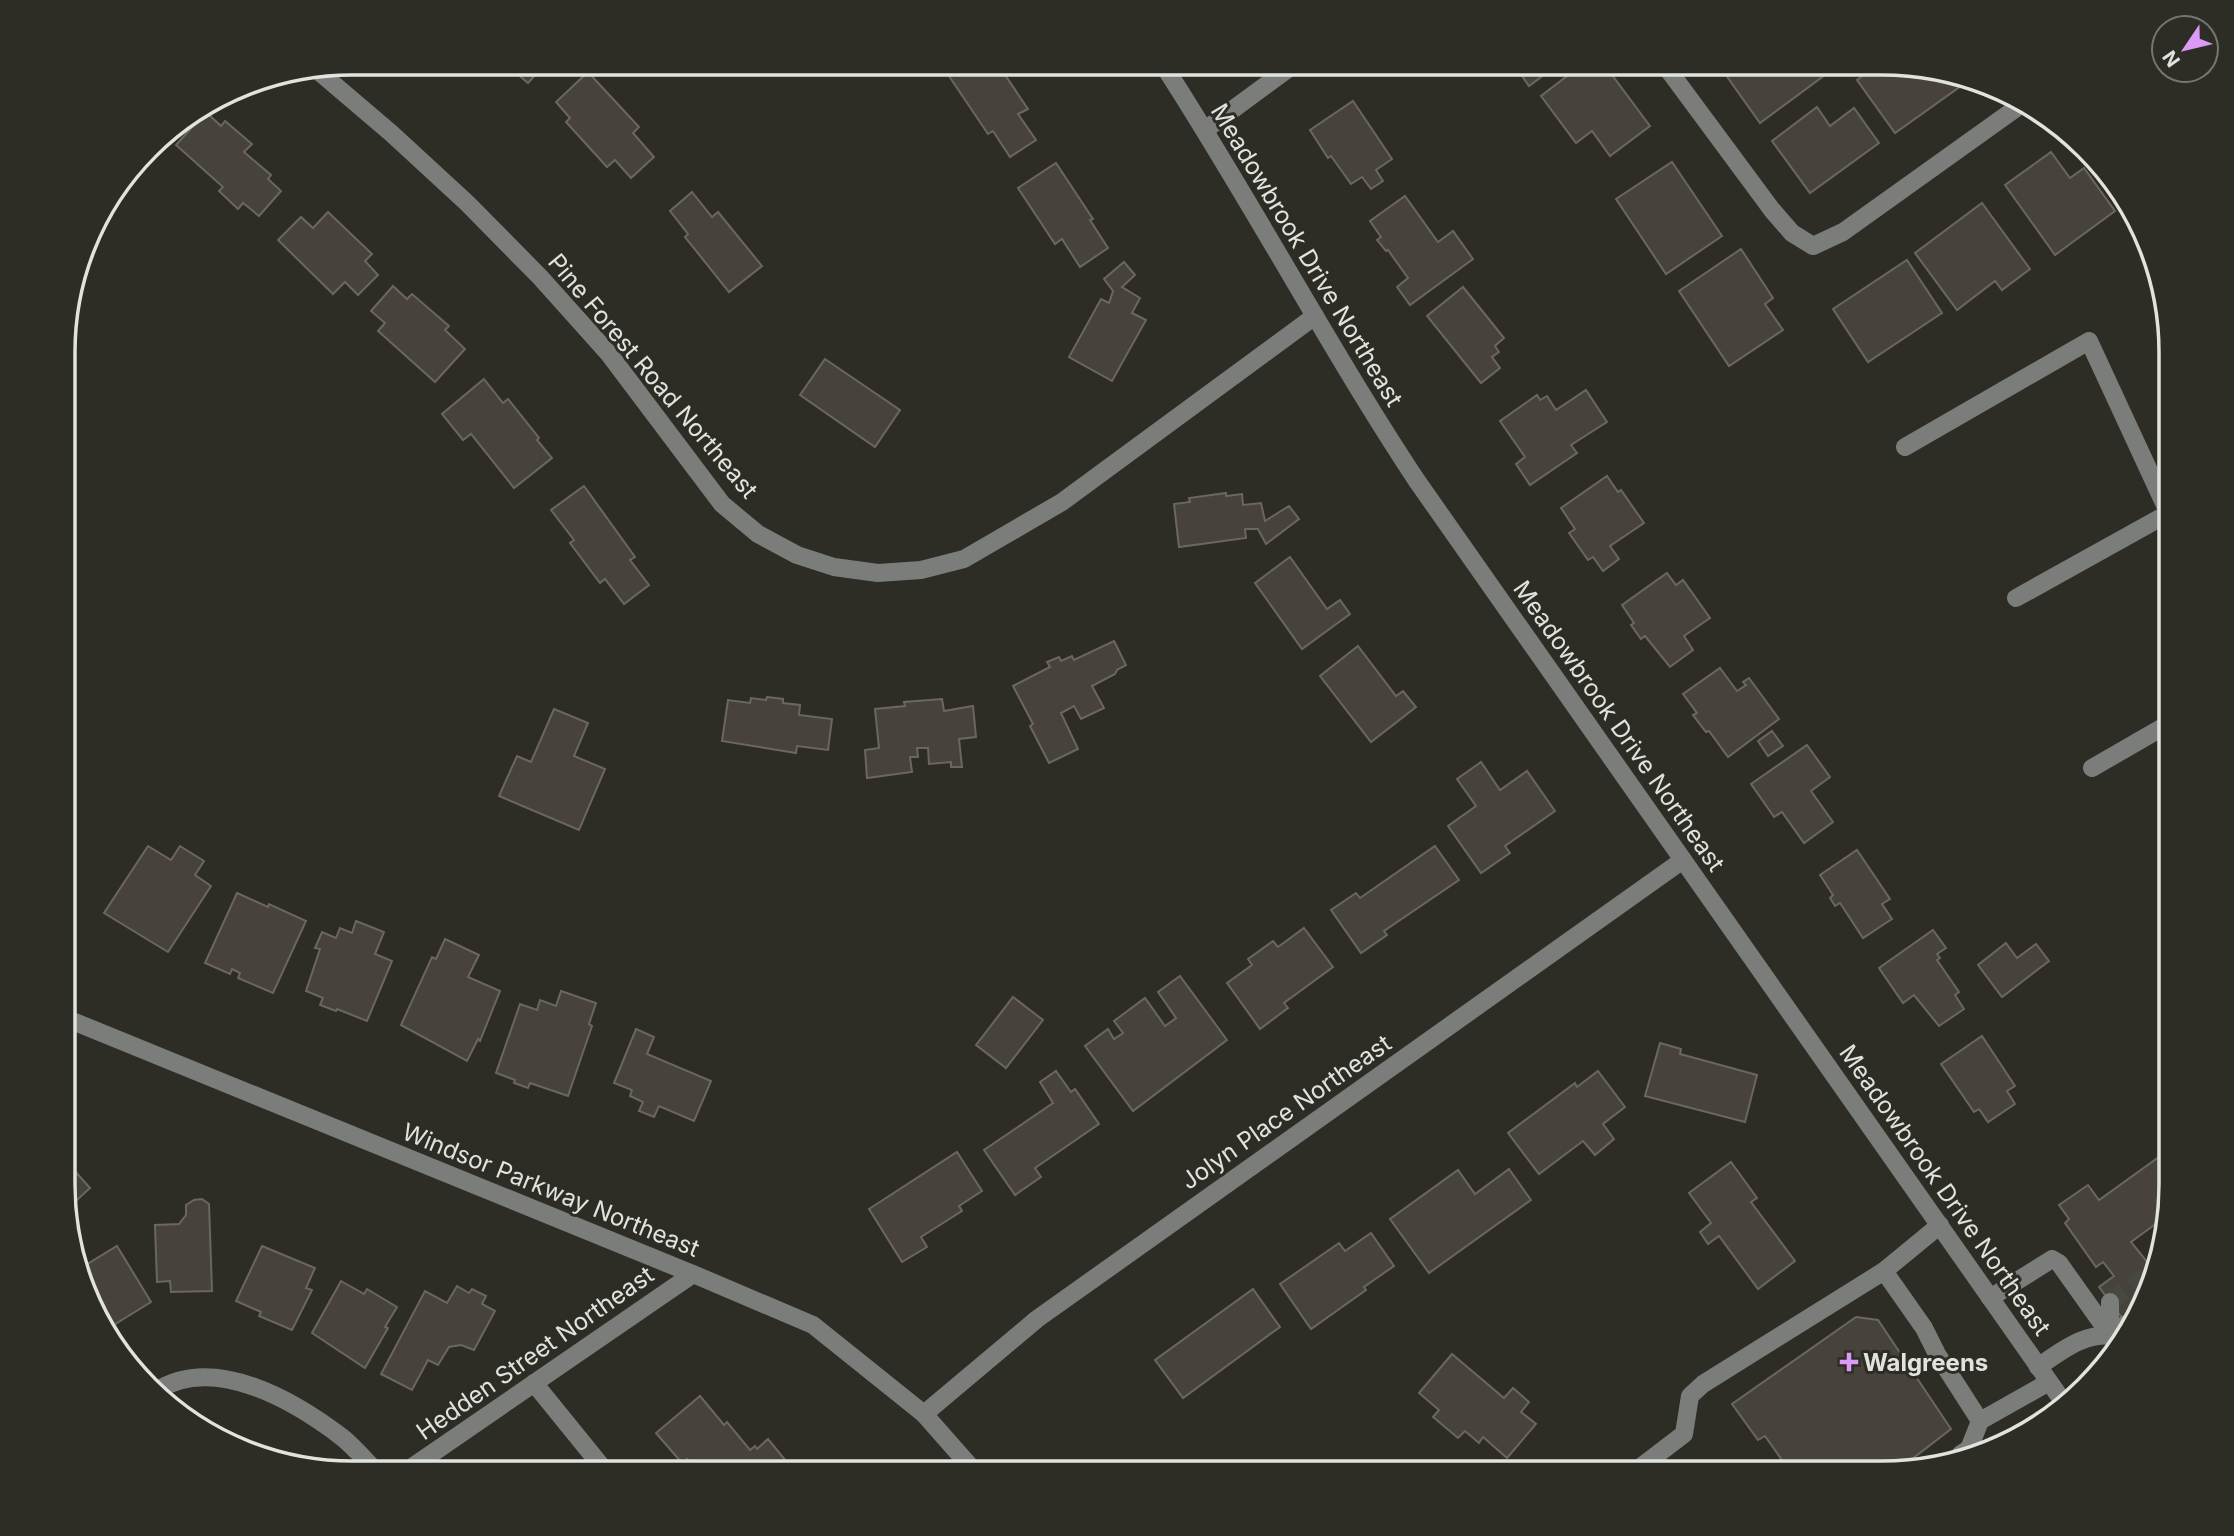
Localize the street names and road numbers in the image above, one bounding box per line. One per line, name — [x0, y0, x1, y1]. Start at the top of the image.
street label: Meadowbrook Drive Northeast — [1205, 98, 1409, 412]
street label: Pine Forest Road Northeast — [542, 248, 764, 504]
street label: Meadowbrook Drive Northeast — [1507, 575, 1731, 877]
street label: Jolyn Place Northeast — [1175, 1028, 1397, 1195]
street label: Meadowbrook Drive Northeast — [1833, 1039, 2057, 1341]
street label: Windsor Parkway Northeast — [398, 1117, 704, 1263]
street label: Hedden Street Northeast — [411, 1260, 659, 1446]

